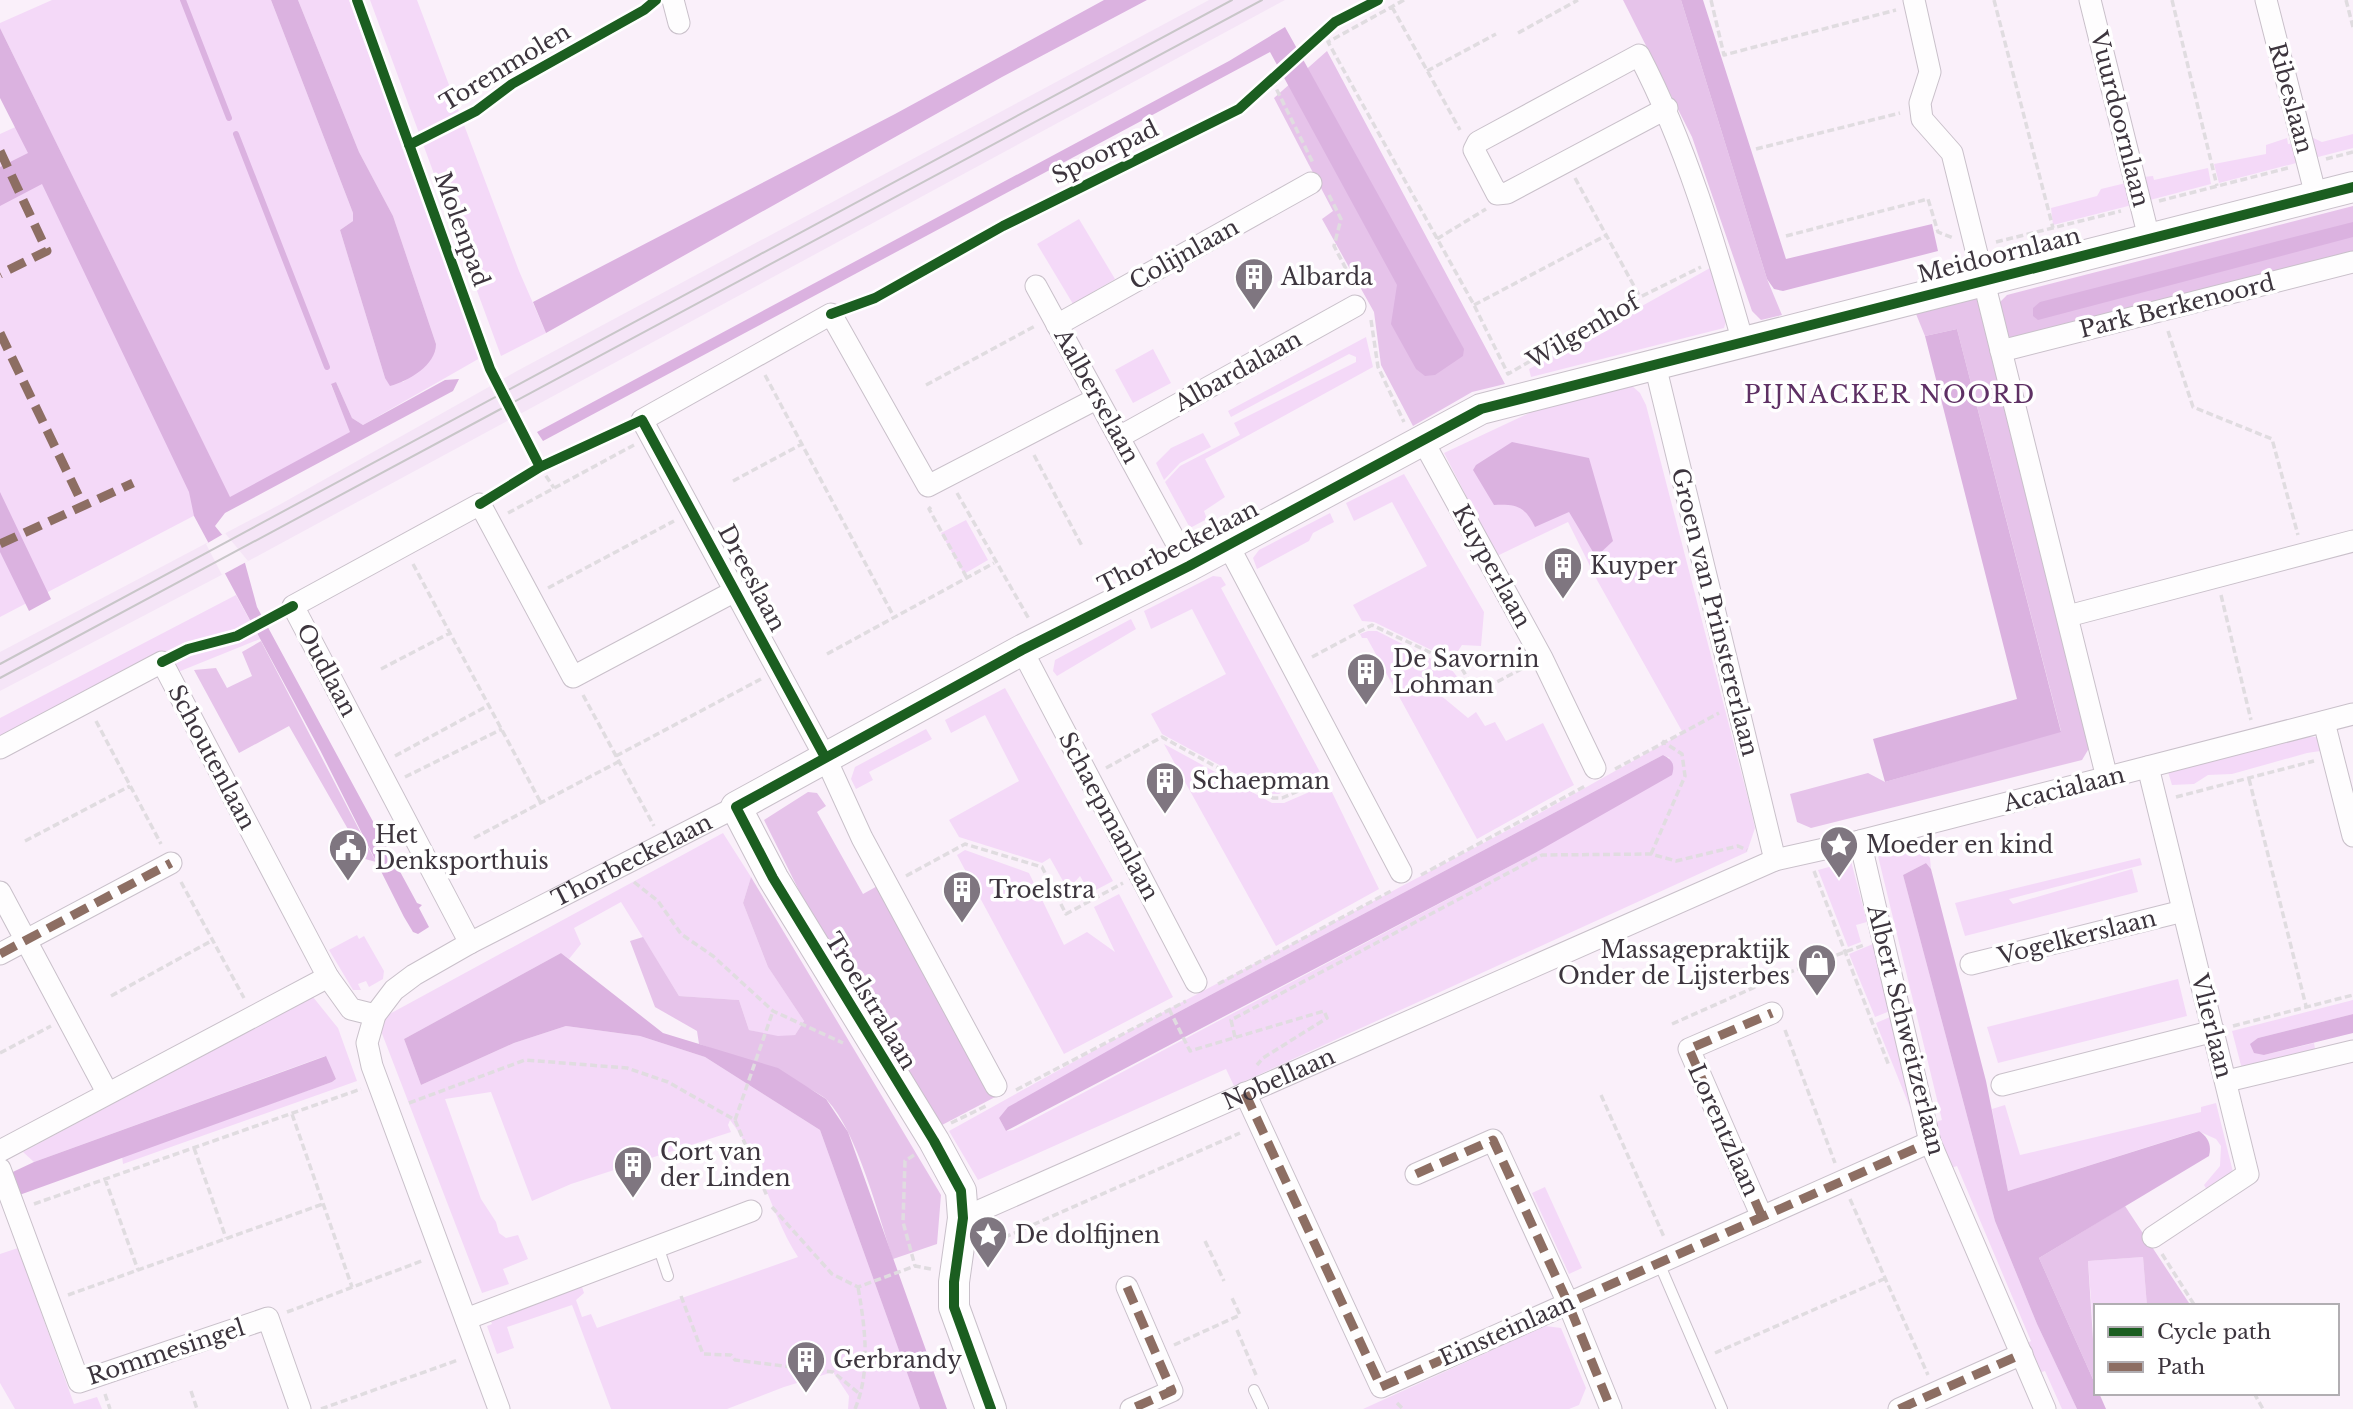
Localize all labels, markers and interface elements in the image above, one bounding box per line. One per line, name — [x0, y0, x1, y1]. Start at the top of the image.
street label: Torenmolen — [435, 17, 575, 117]
street label: Vuurdoornlaan — [2084, 27, 2155, 210]
street label: Ribeslaan — [2263, 40, 2319, 157]
street label: Spoorpad — [1047, 114, 1163, 190]
street label: Molenpad — [428, 168, 496, 290]
street label: Colijnlaan — [1125, 212, 1244, 295]
street label: Meidoornlaan — [1915, 221, 2083, 289]
building icon: Albarda — [1233, 256, 1275, 311]
place label: Albarda — [1280, 263, 1373, 291]
street label: Park Berkenoord — [2077, 268, 2277, 344]
street label: Wilgenhof — [1521, 286, 1646, 375]
street label: Aalberselaan — [1048, 323, 1146, 468]
street label: Albardalaan — [1169, 325, 1307, 418]
district label: PIJNACKER NOORD — [1744, 380, 2036, 409]
street label: Groen van Prinstererlaan — [1666, 465, 1764, 759]
street label: Thorbeckelaan — [1093, 494, 1263, 599]
street label: Kuyperlaan — [1447, 500, 1537, 633]
street label: Dreeslaan — [712, 520, 792, 636]
building icon: Kuyper — [1542, 545, 1584, 600]
place label: Kuyper — [1590, 552, 1678, 580]
street label: Oudlaan — [291, 619, 363, 722]
place label: De Savornin Lohman — [1393, 645, 1539, 699]
building icon: De Savornin Lohman — [1345, 651, 1387, 706]
street label: Schoutenlaan — [162, 680, 262, 834]
street label: Schaepmanlaan — [1053, 727, 1165, 905]
building icon: Schaepman — [1144, 760, 1186, 815]
street label: Acacialaan — [1999, 760, 2128, 818]
place label: Schaepman — [1192, 767, 1330, 795]
street label: Thorbeckelaan — [547, 808, 717, 913]
place label: Het Denksporthuis — [375, 821, 549, 875]
place icon: Moeder en kind — [1818, 824, 1860, 879]
public building icon: Het Denksporthuis — [327, 827, 369, 882]
place label: Moeder en kind — [1866, 831, 2053, 859]
building icon: Troelstra — [941, 869, 983, 924]
place label: Troelstra — [989, 876, 1095, 904]
street label: Albert Schweitzerlaan — [1861, 901, 1951, 1158]
street label: Vogelkerslaan — [1994, 904, 2159, 970]
street label: Troelstralaan — [819, 927, 923, 1075]
place label: Massagepraktijk Onder de Lijsterbes — [1558, 936, 1791, 990]
shop icon: Massagepraktijk Onder de Lijsterbes — [1796, 942, 1838, 997]
street label: Vlierlaan — [2185, 970, 2239, 1081]
street label: Nobellaan — [1218, 1042, 1339, 1116]
street label: Lorentzlaan — [1682, 1060, 1766, 1201]
place label: Cort van der Linden — [660, 1138, 791, 1192]
building icon: Cort van der Linden — [612, 1144, 654, 1199]
place icon: De dolfijnen — [967, 1214, 1009, 1269]
place label: De dolfijnen — [1015, 1221, 1160, 1249]
street label: Einsteinlaan — [1435, 1288, 1579, 1372]
legend — [2094, 1304, 2339, 1395]
street label: Rommesingel — [84, 1313, 248, 1391]
text: Cycle path — [2157, 1319, 2271, 1345]
building icon: Gerbrandy — [785, 1339, 827, 1394]
place label: Gerbrandy — [833, 1346, 962, 1374]
text: Path — [2157, 1354, 2205, 1380]

